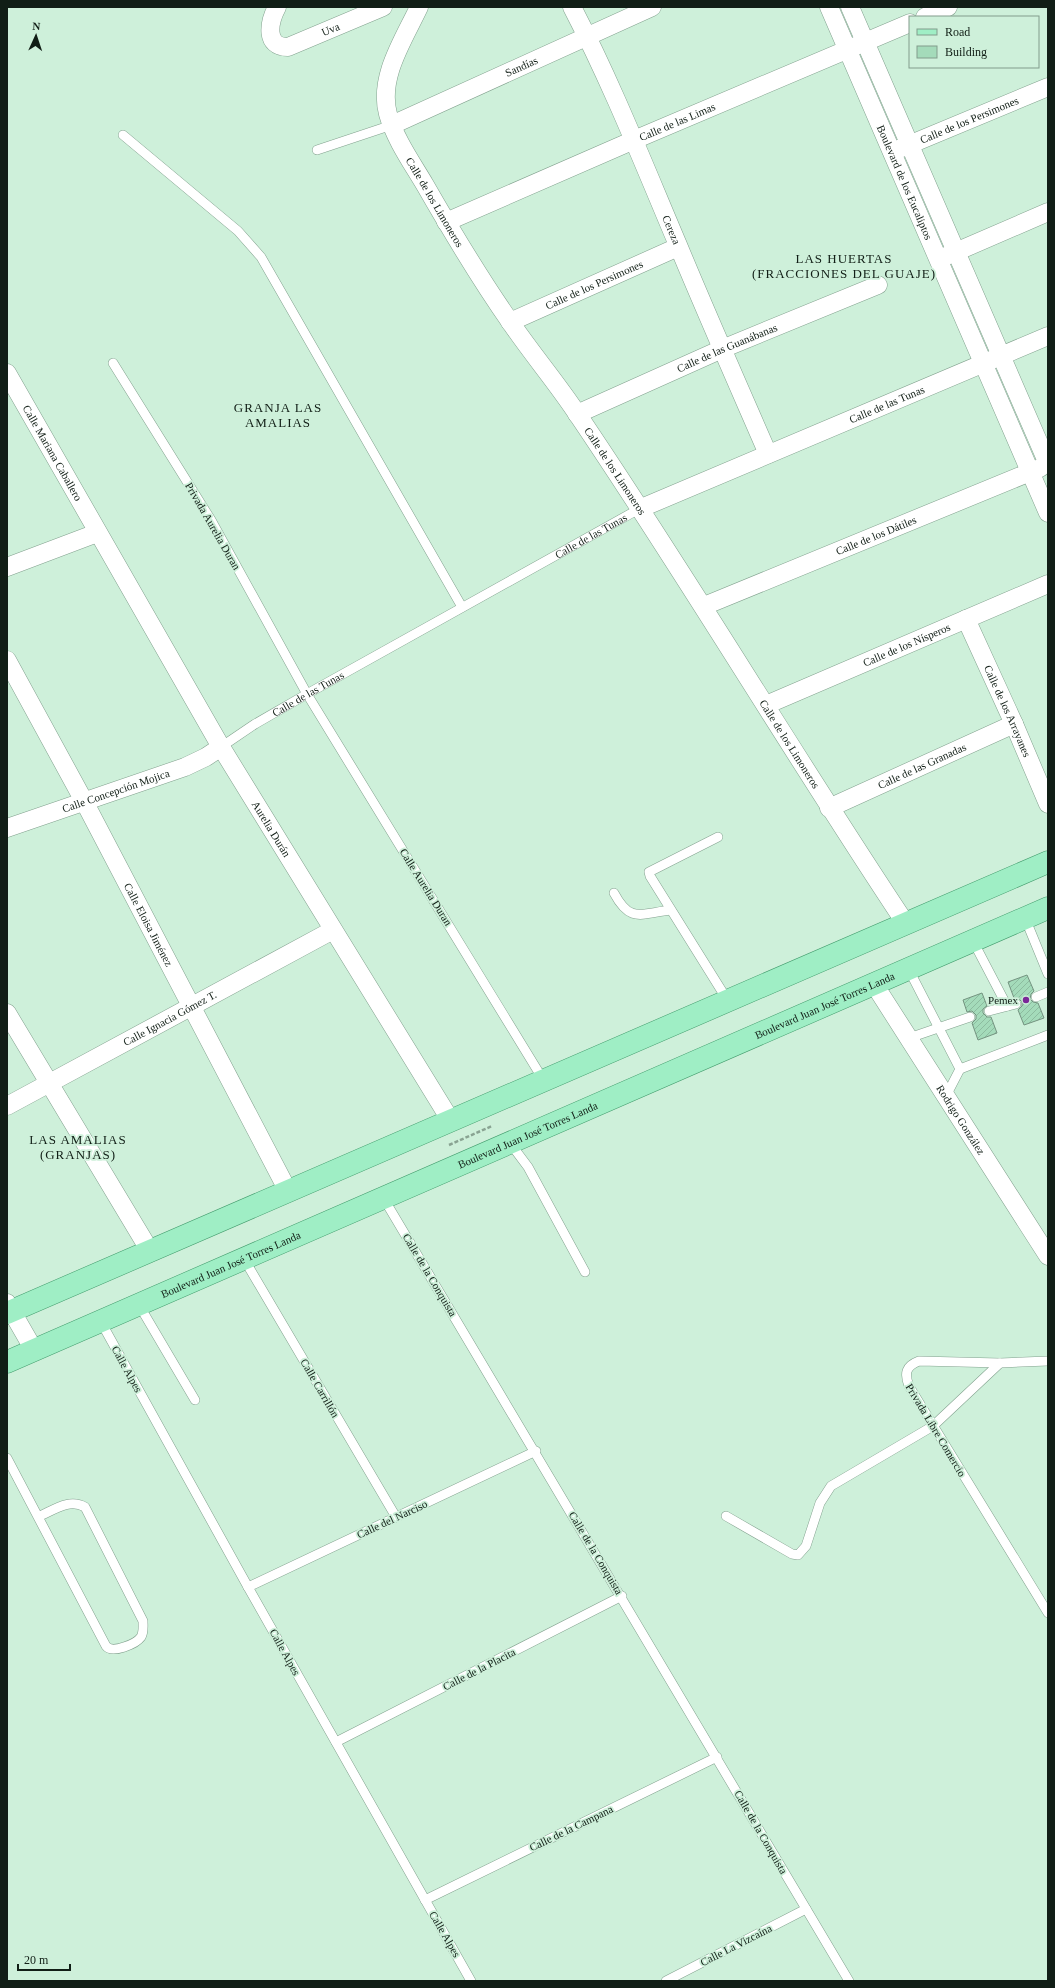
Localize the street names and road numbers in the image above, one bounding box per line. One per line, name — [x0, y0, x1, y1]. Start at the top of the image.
street label: Uva — [320, 20, 341, 38]
street label: Sandías — [503, 54, 539, 79]
street label: Calle de los Persimones — [918, 94, 1020, 146]
street label: Calle de las Limas — [637, 100, 717, 143]
street label: Boulevard de los Eucaliptos — [875, 123, 935, 241]
street label: Calle de los Limoneros — [404, 155, 466, 249]
street label: Cereza — [660, 213, 683, 246]
street label: Calle de los Persimones — [543, 258, 645, 311]
street label: Calle de las Guanábanas — [675, 321, 779, 374]
street label: Calle de las Tunas — [847, 383, 926, 425]
street label: Calle Mariana Caballero — [21, 403, 85, 503]
street label: Calle de los Limoneros — [582, 425, 648, 517]
street label: Privada Aurelia Duran — [183, 480, 243, 572]
street label: Calle de las Tunas — [553, 511, 629, 561]
street label: Calle de los Dátiles — [834, 513, 918, 557]
street label: Calle de los Nísperos — [861, 621, 952, 669]
street label: Calle de los Arrayanes — [982, 663, 1033, 759]
street label: Calle de las Tunas — [270, 669, 346, 719]
street label: Calle de los Limoneros — [757, 698, 822, 790]
street label: Calle de las Granadas — [876, 741, 968, 791]
street label: Calle Concepción Mojica — [61, 767, 171, 815]
street label: Aurelia Durán — [250, 799, 293, 859]
street label: Calle Aurelia Duran — [397, 846, 455, 928]
street label: Calle Eloisa Jiménez — [122, 881, 175, 968]
street label: Boulevard Juan José Torres Landa — [753, 970, 896, 1041]
street label: Calle Ignacia Gómez T. — [121, 988, 219, 1048]
street label: Rodrigo González — [934, 1083, 988, 1157]
street label: Boulevard Juan José Torres Landa — [456, 1099, 599, 1171]
street label: Boulevard Juan José Torres Landa — [159, 1229, 302, 1300]
street label: Calle de la Conquista — [401, 1231, 460, 1319]
street label: Calle Alpes — [109, 1344, 145, 1394]
street label: Calle Carrillón — [298, 1357, 342, 1420]
street label: Privada Libre Comercio — [903, 1381, 969, 1479]
street label: Calle del Narciso — [355, 1497, 430, 1541]
street label: Calle de la Conquista — [567, 1509, 626, 1597]
street label: Calle Alpes — [267, 1627, 303, 1677]
street label: Calle de la Placita — [441, 1646, 517, 1692]
street label: Calle de la Conquista — [732, 1788, 790, 1876]
street label: Calle de la Campana — [527, 1803, 615, 1853]
street label: Calle Alpes — [427, 1909, 463, 1959]
street label: Calle La Vizcaína — [698, 1922, 774, 1968]

